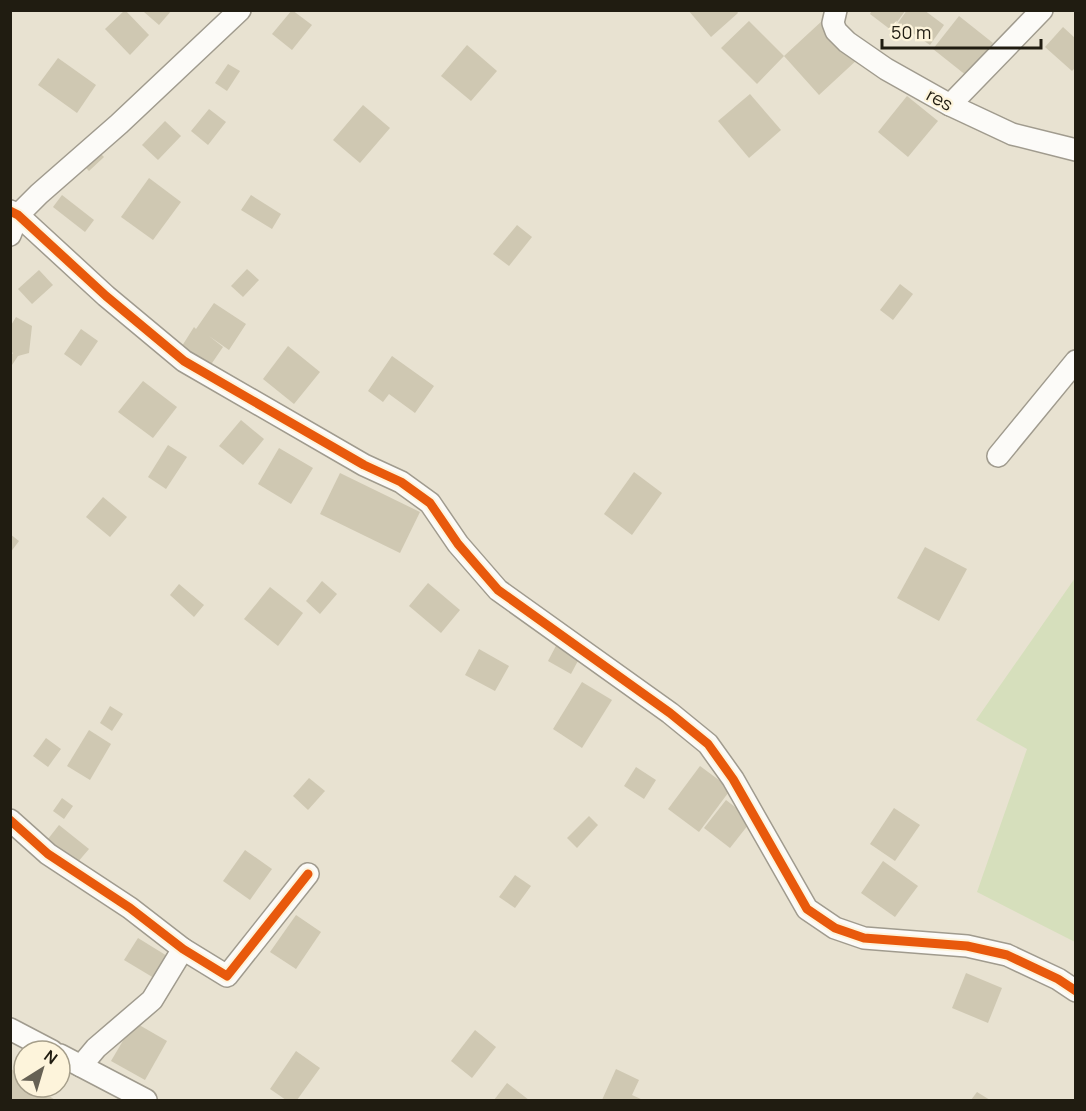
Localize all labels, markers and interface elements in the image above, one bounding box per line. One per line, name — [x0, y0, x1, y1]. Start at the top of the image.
scale bar — [882, 12, 1041, 50]
text: 50 m — [891, 20, 931, 44]
street label: res — [923, 82, 957, 116]
north arrow — [12, 1039, 72, 1099]
text: N — [40, 1045, 62, 1069]

